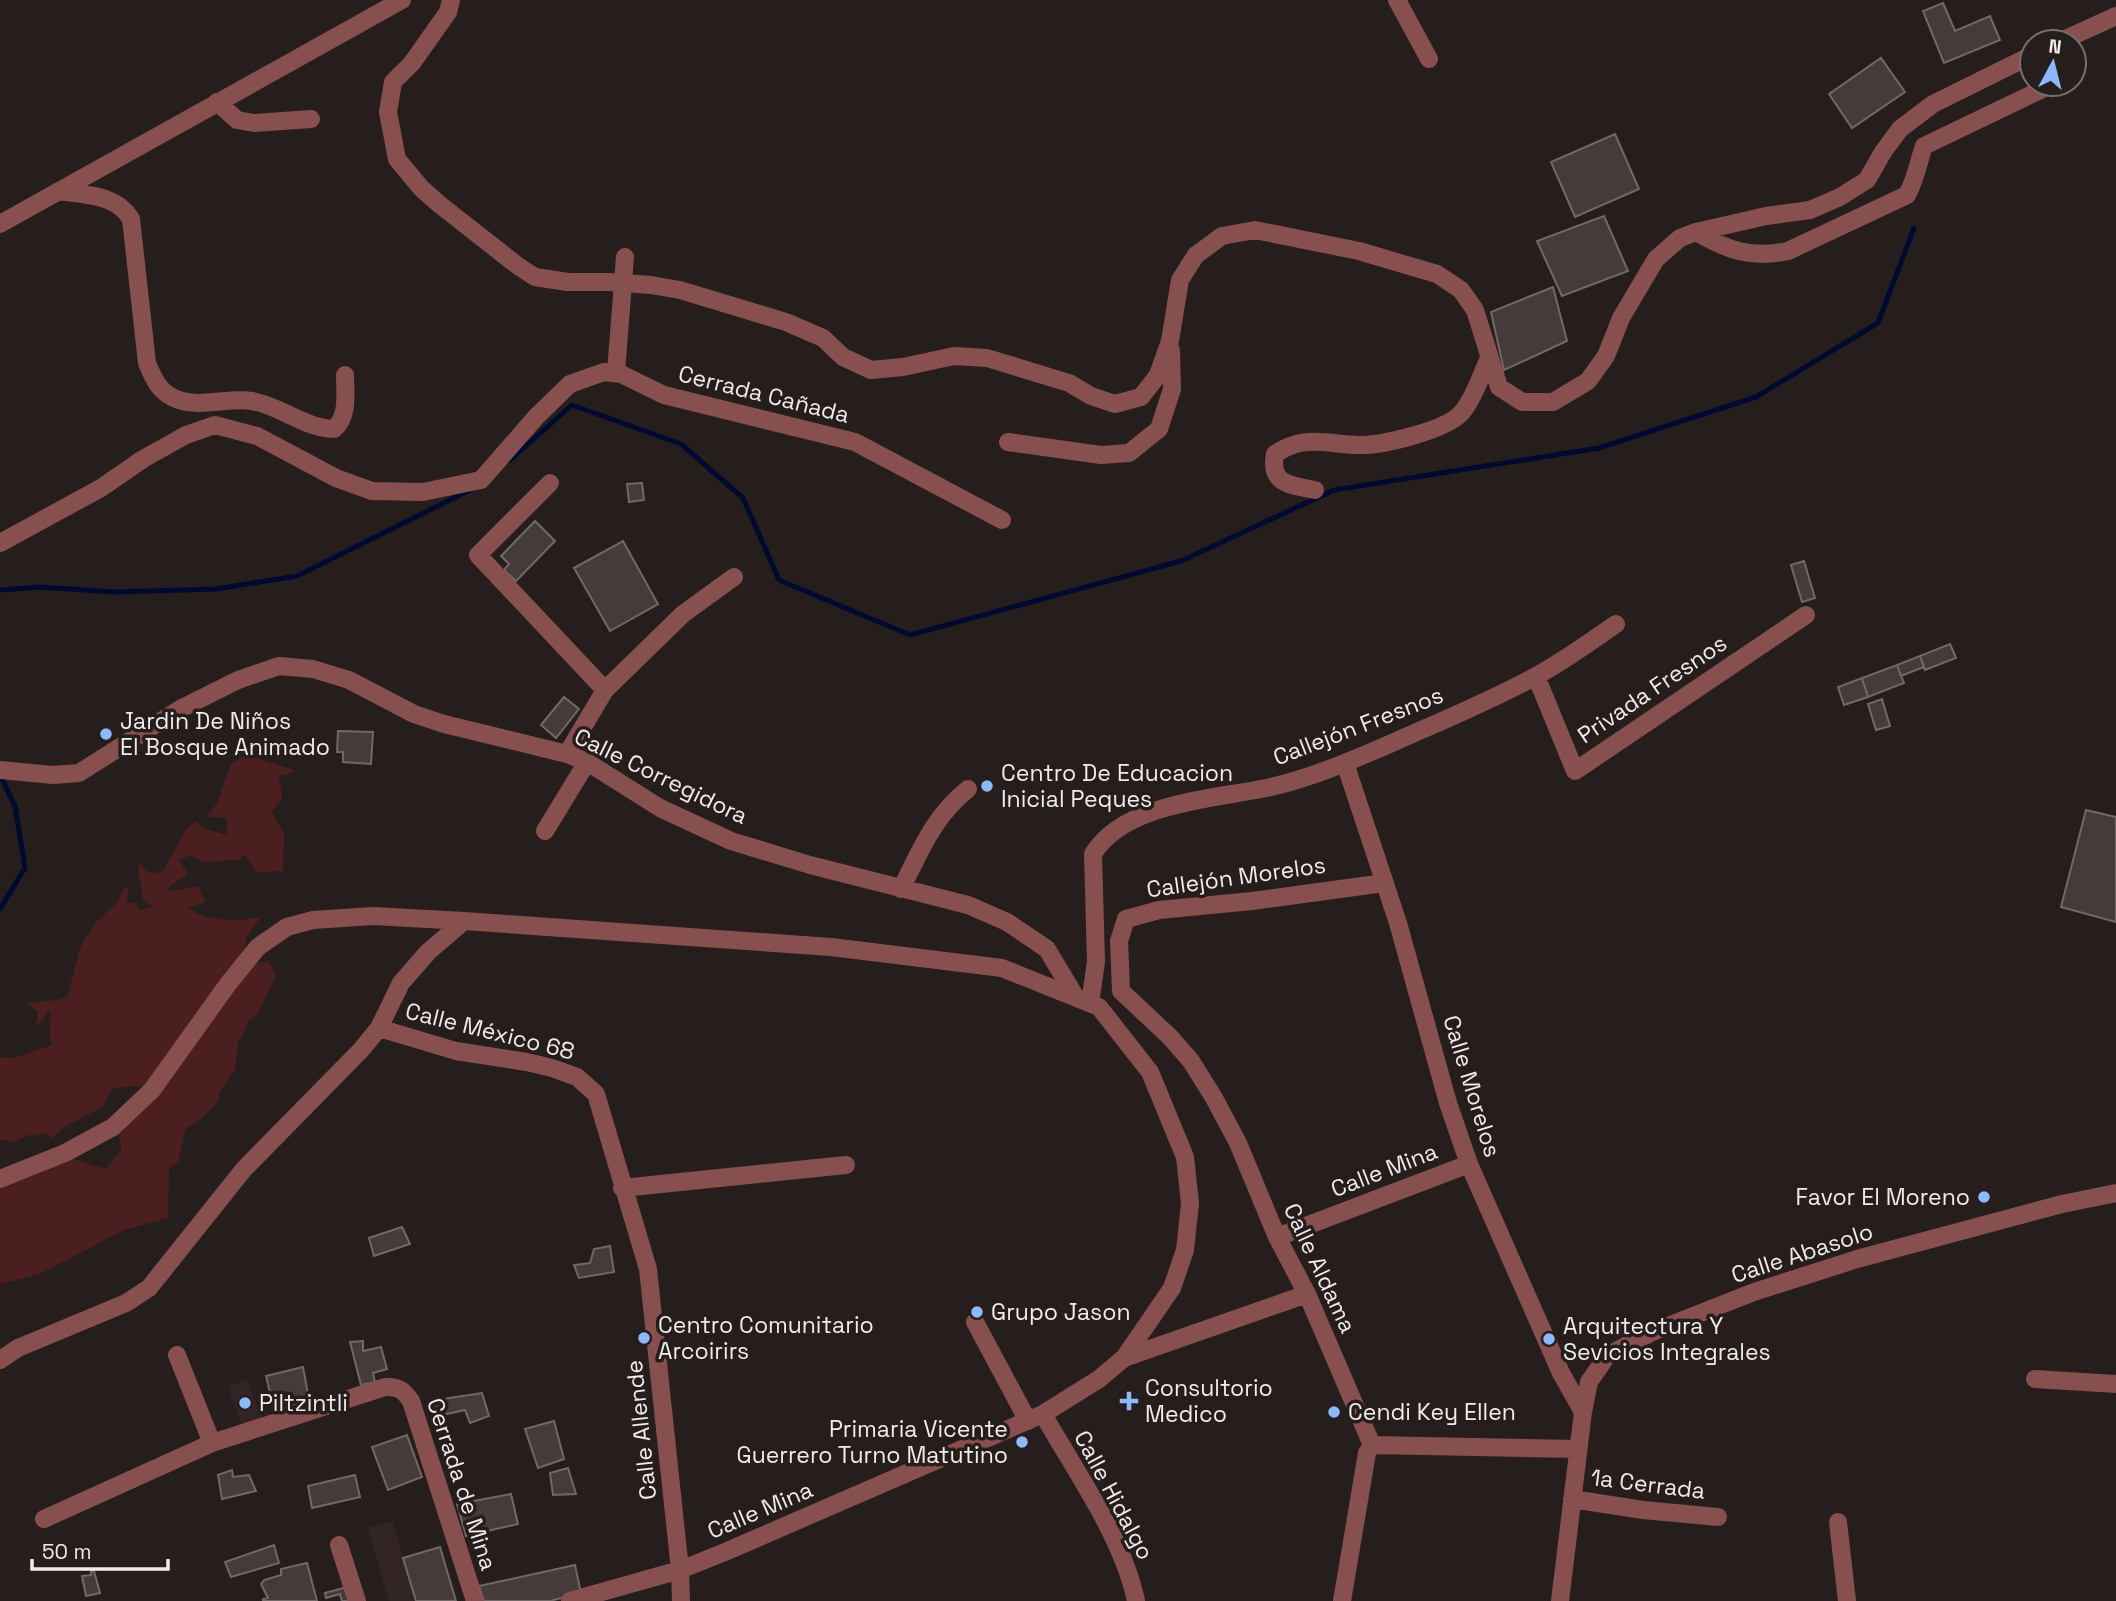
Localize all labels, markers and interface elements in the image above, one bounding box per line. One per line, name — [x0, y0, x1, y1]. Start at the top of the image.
north arrow — [2018, 28, 2088, 98]
text: N — [2047, 33, 2063, 60]
street label: Cerrada Cañada — [675, 358, 853, 430]
street label: Privada Fresnos — [1572, 628, 1732, 750]
street label: Callejón Fresnos — [1269, 680, 1447, 772]
place label: Jardin De Niños El Bosque Animado — [120, 706, 330, 762]
street label: Calle Corregidora — [569, 721, 753, 831]
marker: Jardin De Niños El Bosque Animado — [98, 726, 114, 742]
place label: Centro De Educacion Inicial Peques — [1001, 758, 1233, 814]
marker: Centro De Educacion Inicial Peques — [979, 778, 995, 794]
street label: Callejón Morelos — [1144, 850, 1328, 904]
street label: Calle México 68 — [402, 996, 578, 1066]
street label: Calle Morelos — [1436, 1011, 1508, 1161]
street label: Calle Mina — [1327, 1136, 1441, 1204]
place label: Favor El Moreno — [1796, 1182, 1970, 1212]
marker: Favor El Moreno — [1976, 1189, 1992, 1205]
street label: Calle Aldama — [1277, 1198, 1363, 1338]
street label: Calle Abasolo — [1727, 1216, 1877, 1290]
place label: Grupo Jason — [991, 1297, 1131, 1327]
marker: Grupo Jason — [969, 1304, 985, 1320]
place label: Centro Comunitario Arcoirirs — [658, 1310, 874, 1366]
place label: Arquitectura Y Sevicios Integrales — [1563, 1311, 1771, 1367]
marker: Centro Comunitario Arcoirirs — [636, 1330, 652, 1346]
marker: Arquitectura Y Sevicios Integrales — [1541, 1331, 1557, 1347]
street label: Calle Allende — [619, 1359, 663, 1501]
place label: Consultorio Medico — [1145, 1373, 1273, 1429]
place label: Piltzintli — [259, 1388, 348, 1418]
marker: Consultorio Medico — [1119, 1391, 1139, 1411]
street label: Cerrada de Mina — [420, 1394, 504, 1574]
marker: Piltzintli — [237, 1395, 253, 1411]
place label: Cendi Key Ellen — [1348, 1397, 1516, 1427]
marker: Cendi Key Ellen — [1326, 1404, 1342, 1420]
place label: Primaria Vicente Guerrero Turno Matutino — [736, 1414, 1008, 1470]
street label: Calle Hidalgo — [1067, 1425, 1161, 1565]
marker: Primaria Vicente Guerrero Turno Matutino — [1014, 1434, 1030, 1450]
street label: 1a Cerrada — [1589, 1462, 1707, 1506]
street label: Calle Mina — [703, 1474, 817, 1546]
scale bar — [32, 1528, 168, 1572]
text: 50 m — [42, 1538, 92, 1565]

